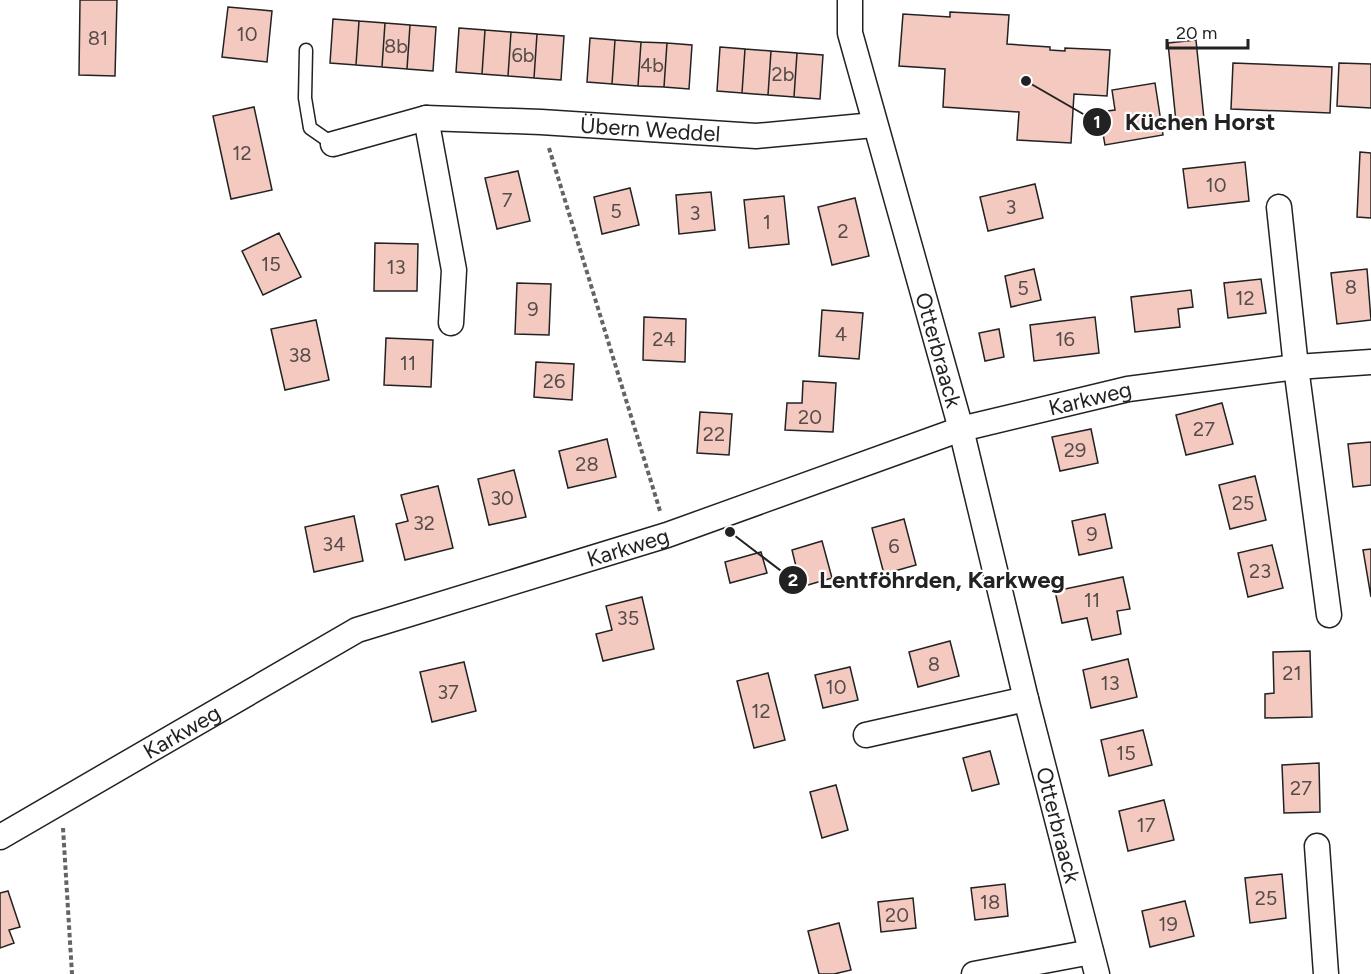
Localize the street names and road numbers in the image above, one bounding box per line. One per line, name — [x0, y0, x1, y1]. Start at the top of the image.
street label: Übern Weddel — [579, 111, 721, 147]
street label: Otterbraack — [910, 289, 968, 411]
street label: Karkweg — [1046, 375, 1134, 421]
street label: Karkweg — [584, 522, 672, 572]
street label: Karkweg — [138, 699, 225, 765]
street label: Otterbraack — [1031, 764, 1086, 886]

